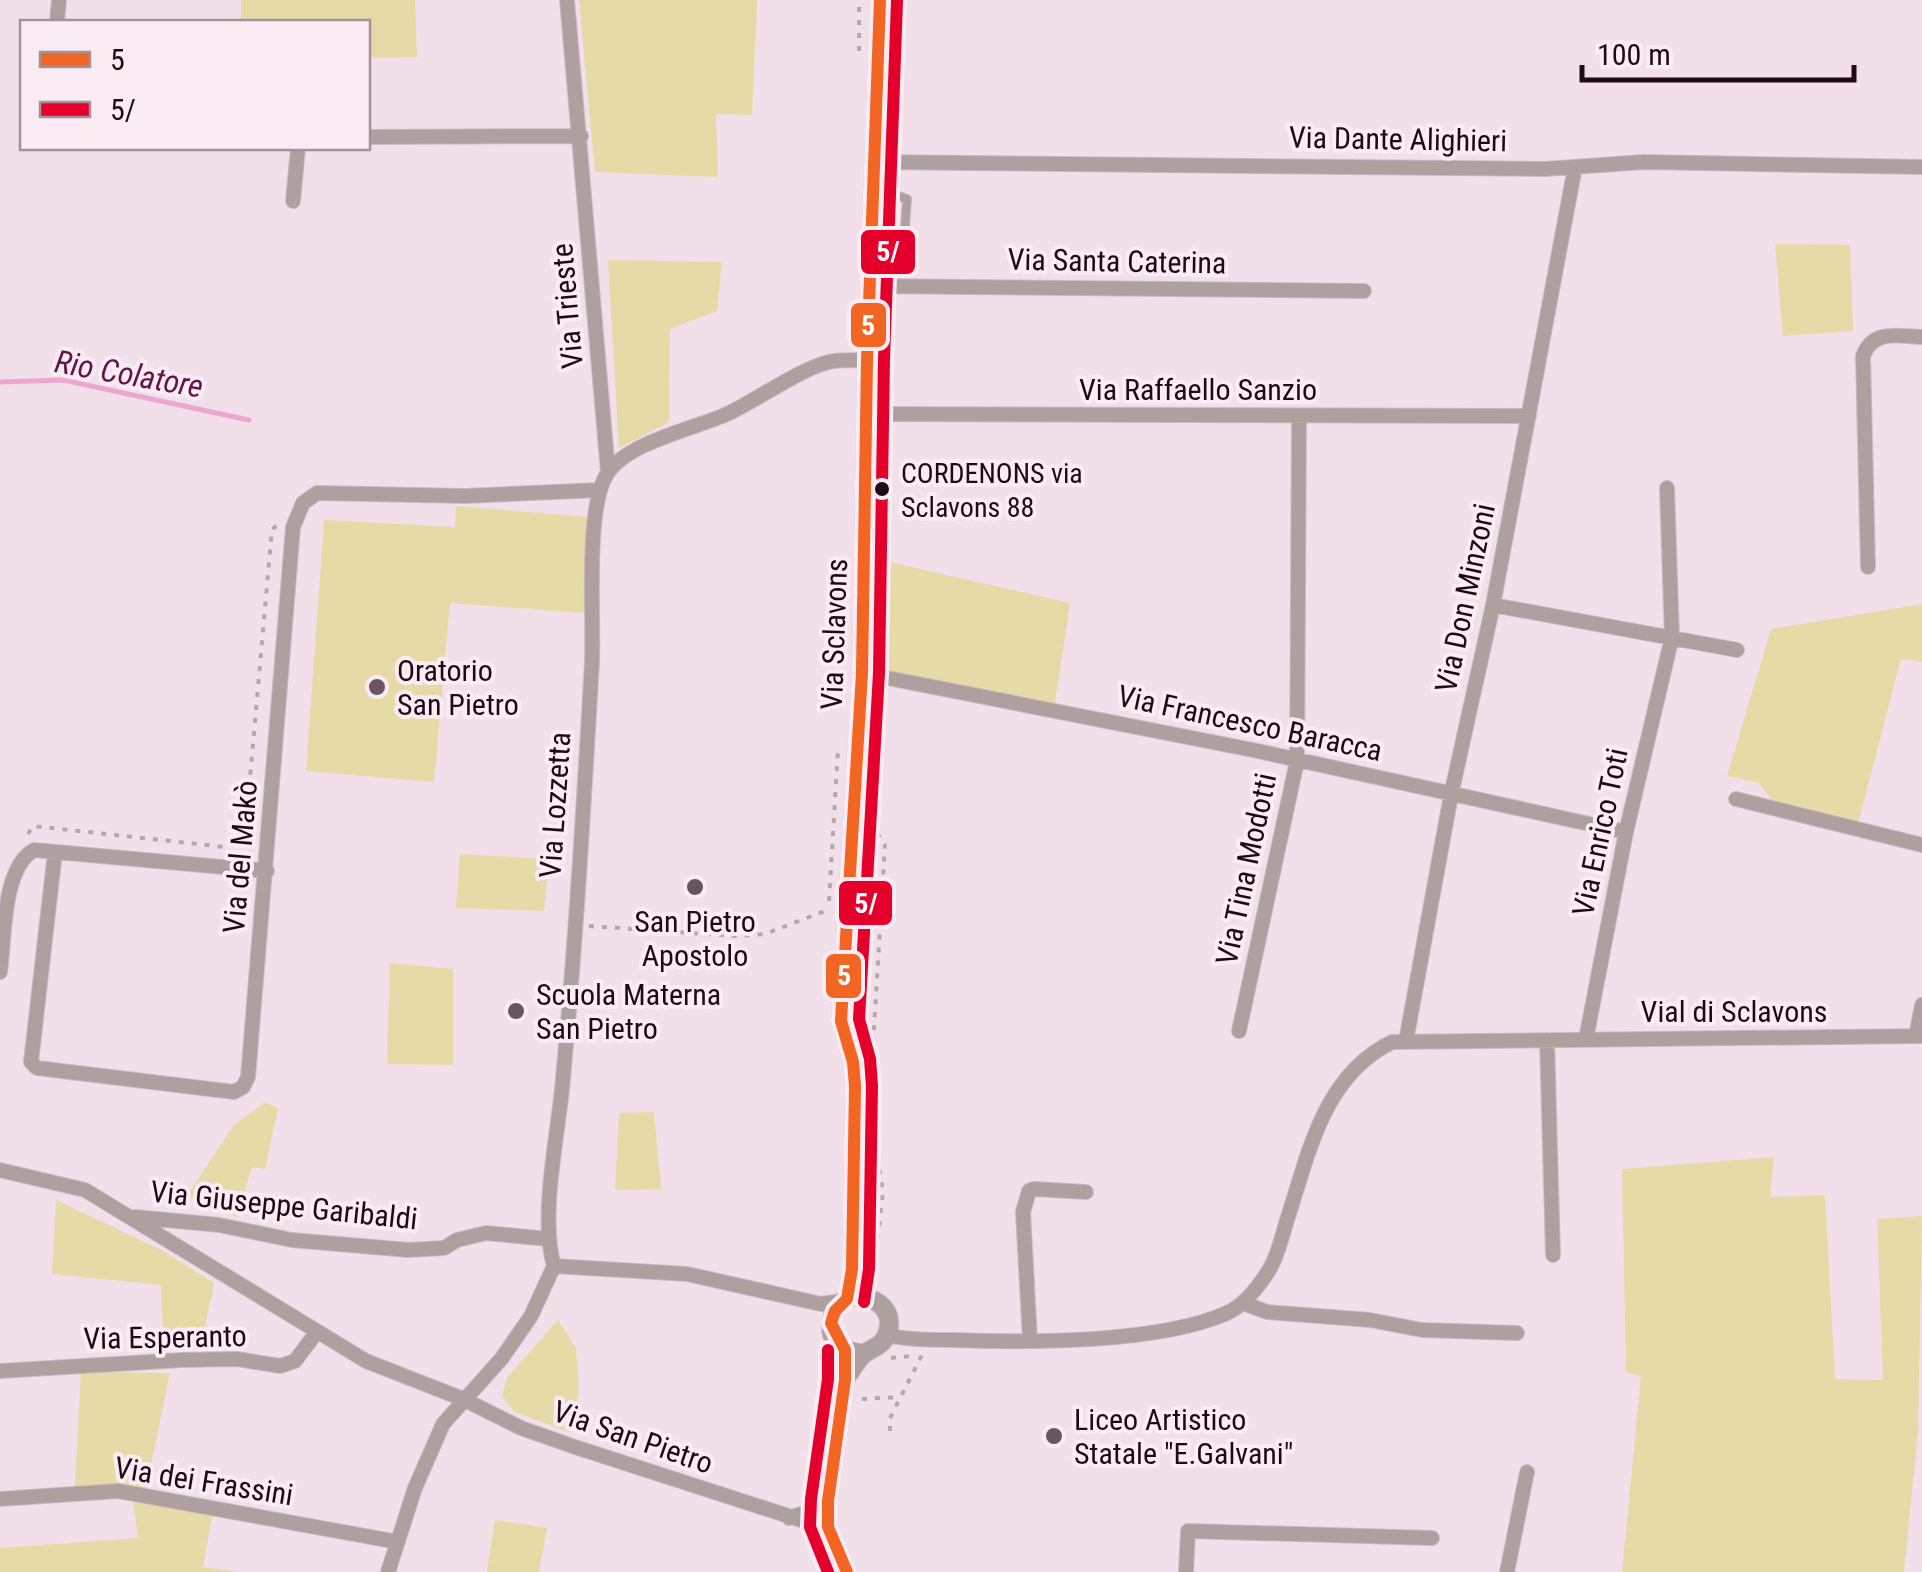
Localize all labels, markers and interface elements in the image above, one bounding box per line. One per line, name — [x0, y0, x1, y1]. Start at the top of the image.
legend — [20, 20, 370, 150]
scale bar — [1582, 20, 1854, 82]
text: 100 m — [1597, 37, 1671, 72]
text: 5 — [110, 42, 125, 77]
text: 5/ — [110, 92, 136, 127]
street label: Via Dante Alighieri — [1289, 120, 1507, 158]
line badge: 5/ — [859, 228, 917, 276]
text: 5/ — [876, 235, 900, 268]
street label: Via Trieste — [544, 242, 590, 370]
street label: Via Santa Caterina — [1007, 242, 1227, 280]
line badge: 5 — [849, 301, 888, 349]
text: 5 — [861, 309, 875, 342]
water label: Rio Colatore — [52, 342, 206, 406]
street label: Via Raffaello Sanzio — [1079, 372, 1317, 407]
place label: CORDENONS via Sclavons 88 — [901, 457, 1083, 524]
marker: CORDENONS via Sclavons 88 — [872, 479, 892, 499]
street label: Via Don Minzoni — [1428, 500, 1502, 696]
street label: Via Sclavons — [814, 558, 854, 710]
place label: Oratorio San Pietro — [397, 653, 519, 722]
marker: Oratorio San Pietro — [366, 676, 388, 698]
street label: Via Francesco Baracca — [1114, 678, 1386, 768]
street label: Via Lozzetta — [532, 731, 578, 879]
street label: Via Enrico Toti — [1565, 745, 1635, 919]
street label: Via Tina Modotti — [1209, 770, 1283, 968]
street label: Via del Makò — [216, 779, 264, 935]
marker: San Pietro Apostolo — [684, 876, 706, 898]
line badge: 5/ — [837, 879, 894, 927]
text: 5/ — [854, 887, 878, 920]
place label: San Pietro Apostolo — [634, 904, 756, 973]
line badge: 5 — [824, 952, 863, 1000]
text: 5 — [837, 959, 851, 992]
place label: Scuola Materna San Pietro — [536, 977, 721, 1046]
street label: Vial di Sclavons — [1641, 994, 1827, 1029]
marker: Scuola Materna San Pietro — [505, 1000, 527, 1022]
street label: Via Giuseppe Garibaldi — [149, 1174, 419, 1236]
street label: Via Esperanto — [83, 1318, 247, 1356]
street label: Via San Pietro — [549, 1393, 717, 1481]
place label: Liceo Artistico Statale "E.Galvani" — [1074, 1402, 1293, 1471]
marker: Liceo Artistico Statale "E.Galvani" — [1043, 1425, 1065, 1447]
street label: Via dei Frassini — [112, 1450, 296, 1512]

